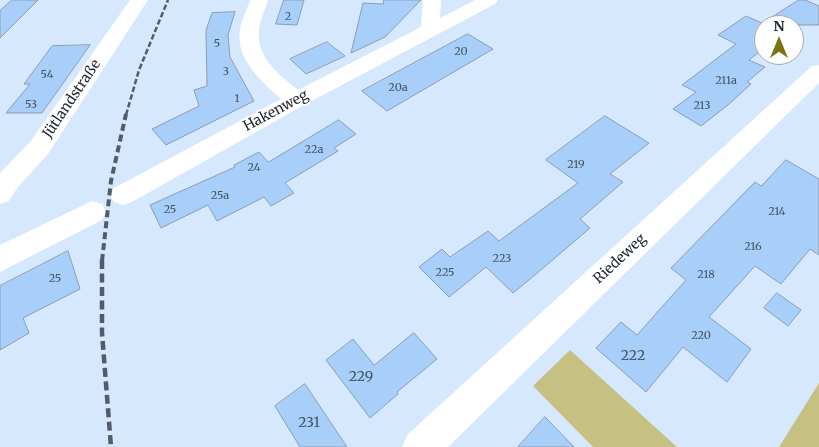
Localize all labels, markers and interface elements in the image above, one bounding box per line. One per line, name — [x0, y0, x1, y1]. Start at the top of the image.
house number: 2 — [285, 10, 291, 24]
north arrow — [754, 15, 804, 65]
text: N — [773, 17, 785, 35]
house number: 5 — [214, 37, 220, 51]
house number: 20 — [454, 45, 468, 59]
street label: Jütlandstraße — [40, 57, 104, 141]
house number: 3 — [223, 65, 229, 79]
house number: 54 — [41, 68, 53, 82]
house number: 211a — [715, 74, 737, 88]
house number: 20a — [388, 81, 408, 95]
street label: Hakenweg — [241, 87, 311, 135]
house number: 1 — [235, 92, 239, 106]
house number: 53 — [25, 98, 37, 112]
house number: 213 — [693, 99, 711, 113]
house number: 22a — [305, 143, 323, 157]
house number: 219 — [567, 158, 585, 172]
house number: 24 — [248, 161, 260, 175]
house number: 25a — [211, 189, 229, 203]
house number: 25 — [164, 203, 176, 217]
house number: 214 — [768, 205, 786, 219]
street label: Riedeweg — [590, 231, 650, 287]
house number: 216 — [744, 240, 762, 254]
house number: 223 — [493, 252, 511, 266]
house number: 225 — [436, 266, 454, 280]
house number: 218 — [697, 268, 715, 282]
house number: 25 — [49, 272, 61, 286]
house number: 220 — [691, 329, 711, 343]
house number: 222 — [621, 348, 645, 364]
house number: 229 — [349, 369, 373, 385]
house number: 231 — [298, 415, 320, 431]

